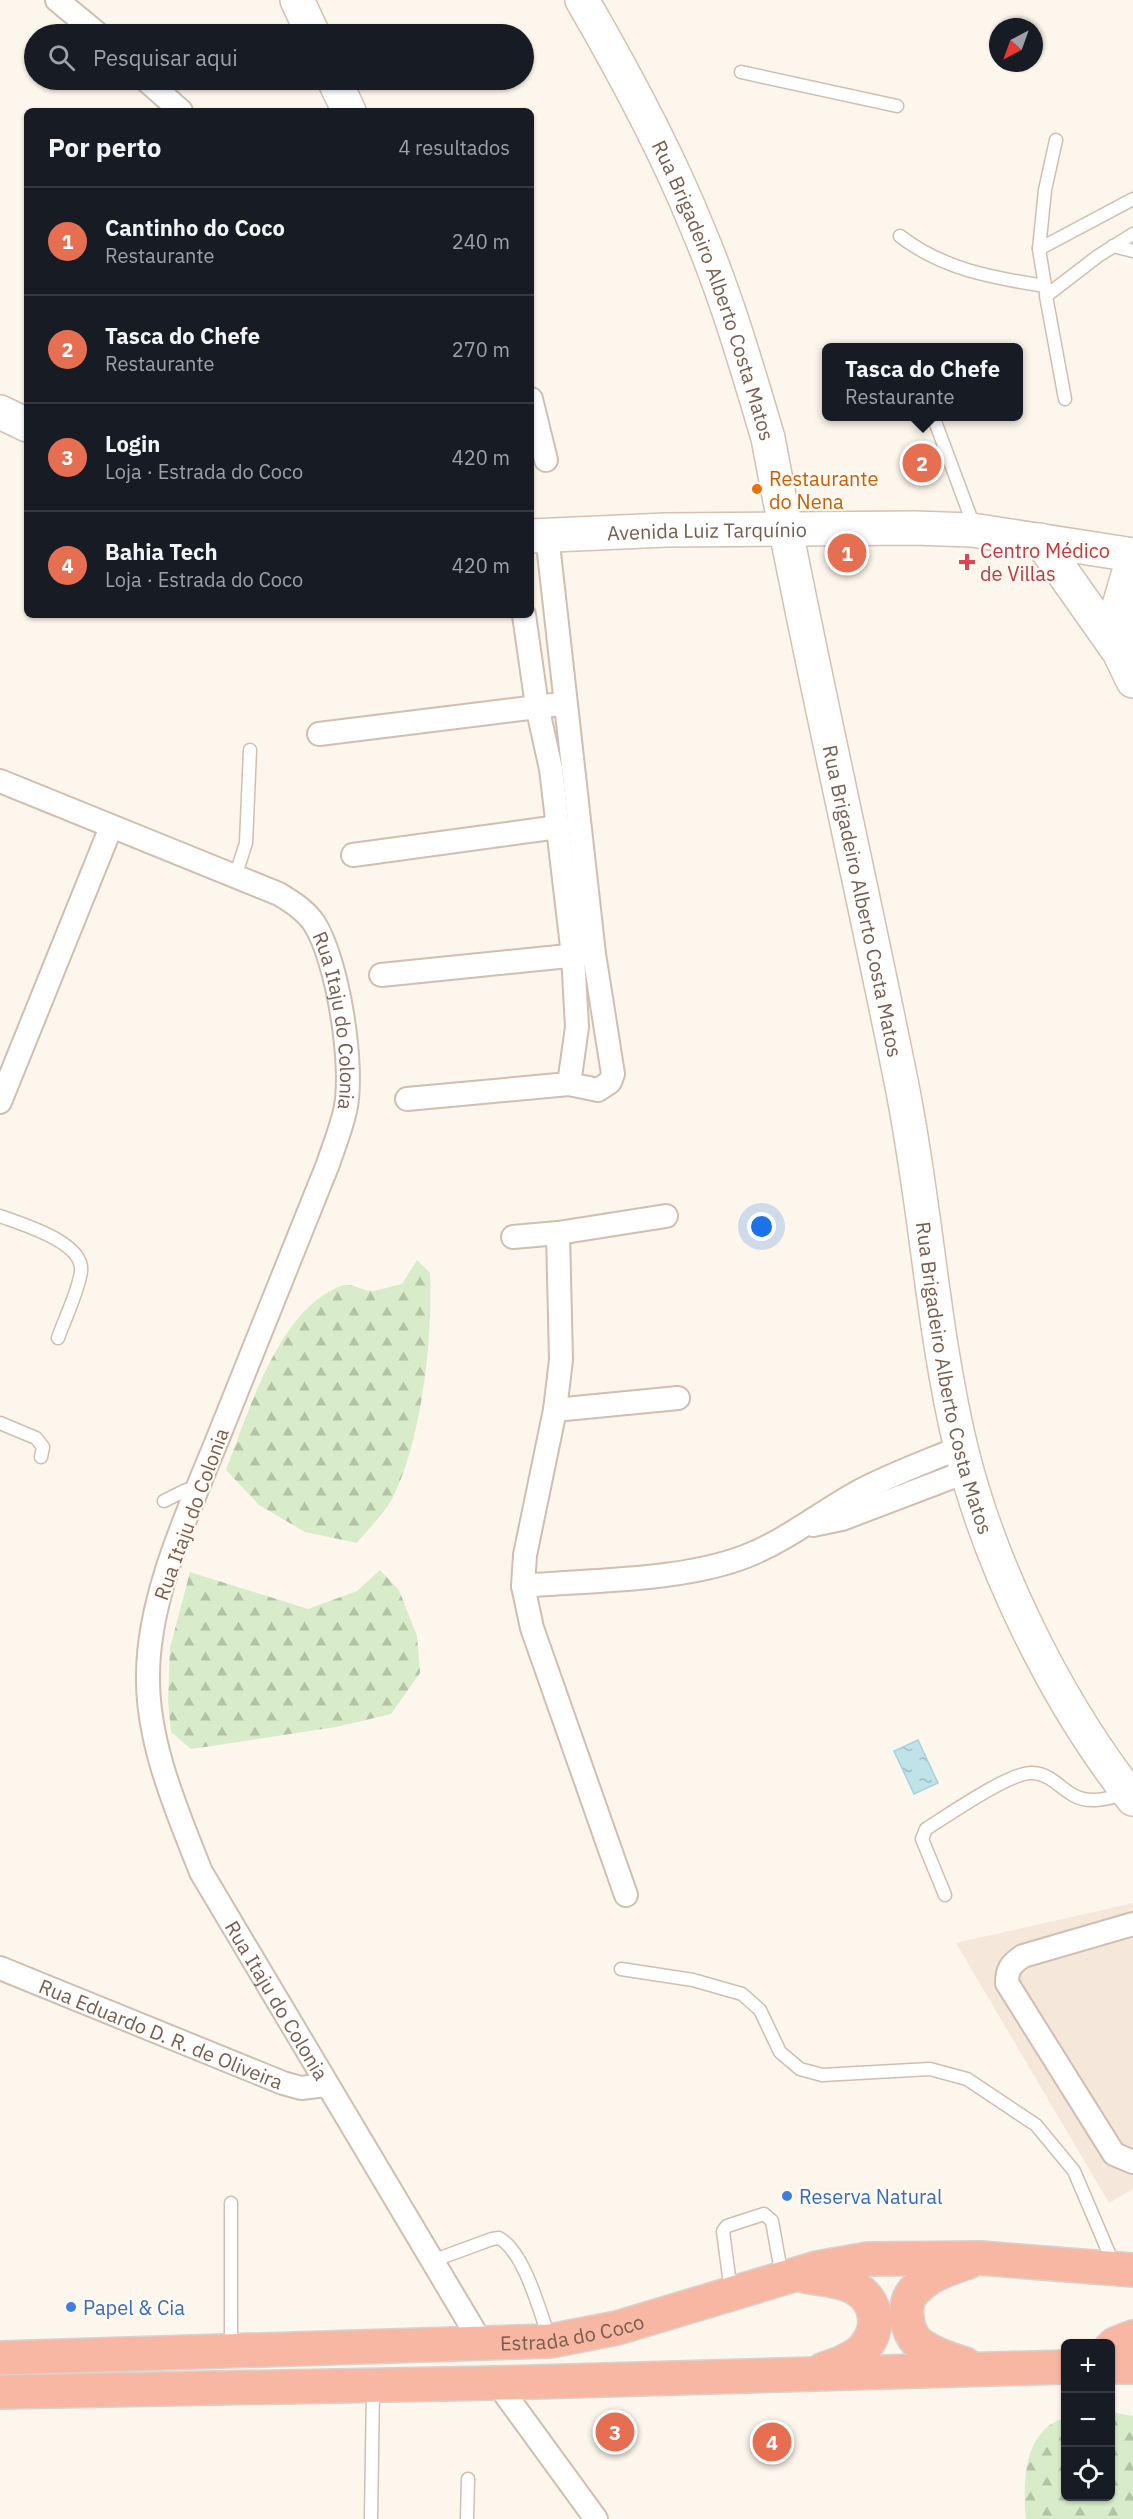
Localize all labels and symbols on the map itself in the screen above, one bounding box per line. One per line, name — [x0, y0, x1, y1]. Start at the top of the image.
north arrow — [989, 18, 1043, 72]
street label: Rua Brigadeiro Alberto Costa Matos — [646, 135, 781, 444]
pin: 2 — [902, 440, 942, 486]
place label: Restaurante do Nena — [769, 465, 878, 515]
marker: Restaurante do Nena — [750, 482, 764, 496]
street label: Avenida Luiz Tarquínio — [606, 515, 807, 546]
pin: 1 — [828, 530, 866, 576]
place label: Centro Médico de Villas — [980, 537, 1110, 587]
marker: Centro Médico de Villas — [958, 553, 976, 571]
street label: Rua Brigadeiro Alberto Costa Matos — [817, 742, 909, 1060]
street label: Rua Itaju do Colonia — [307, 927, 361, 1112]
your location — [747, 1212, 776, 1241]
street label: Rua Brigadeiro Alberto Costa Matos — [910, 1220, 1000, 1538]
street label: Rua Itaju do Colonia — [147, 1424, 235, 1604]
street label: Rua Itaju do Colonia — [219, 1915, 335, 2085]
street label: Rua Eduardo D. R. de Oliveira — [35, 1972, 288, 2095]
place label: Reserva Natural — [799, 2183, 942, 2210]
marker: Reserva Natural — [780, 2189, 794, 2203]
place label: Papel & Cia — [83, 2294, 185, 2321]
marker: Papel & Cia — [64, 2300, 78, 2314]
street label: Estrada do Coco — [500, 2307, 647, 2356]
pin: 3 — [596, 2410, 634, 2454]
pin: 4 — [752, 2420, 792, 2464]

